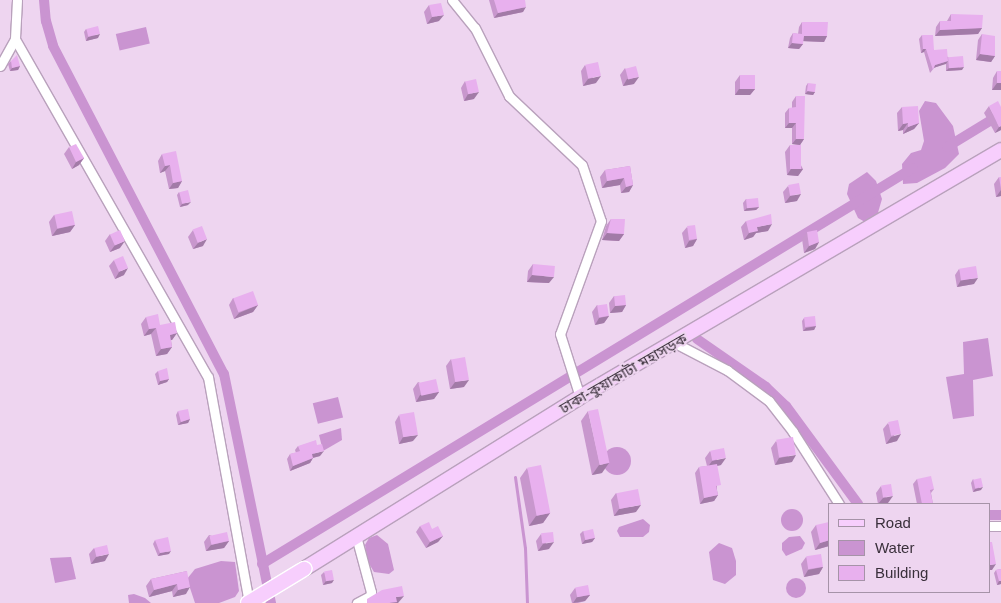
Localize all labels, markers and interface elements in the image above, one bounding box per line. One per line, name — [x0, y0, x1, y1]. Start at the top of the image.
street label: ঢাকা-কুয়াকাটা মহাসড়ক — [556, 329, 690, 417]
legend — [828, 503, 991, 593]
text: Road — [875, 514, 911, 531]
text: Water — [875, 539, 914, 556]
text: Building — [875, 564, 928, 581]

